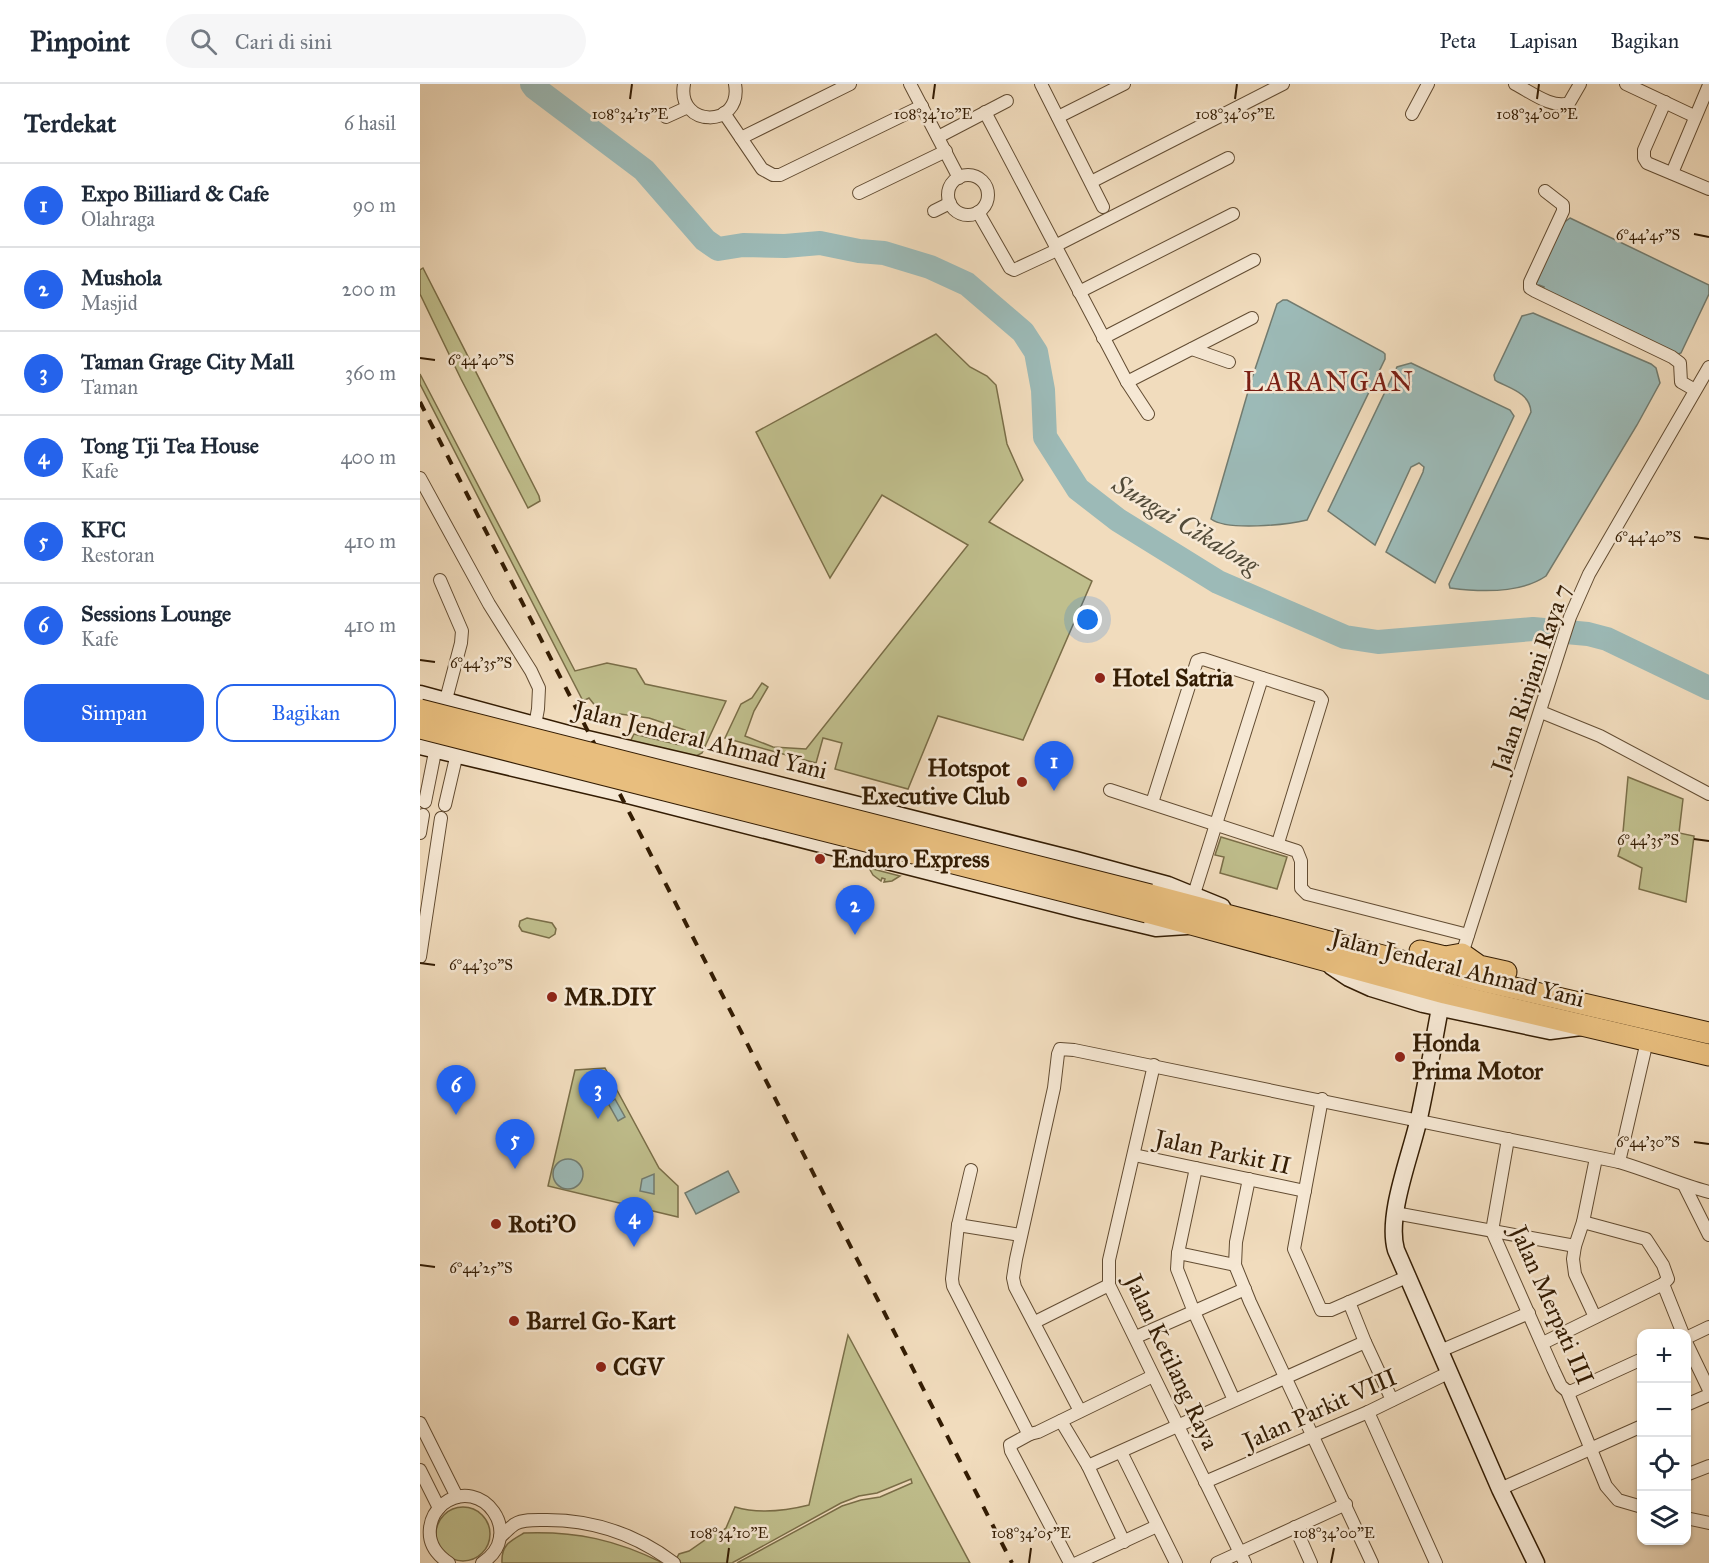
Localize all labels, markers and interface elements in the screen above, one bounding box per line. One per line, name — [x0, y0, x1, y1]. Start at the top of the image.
search box — [166, 14, 586, 68]
text: Pinpoint — [30, 24, 130, 59]
icon: search — [187, 25, 220, 58]
text: Cari di sini — [235, 28, 332, 55]
text: Peta — [1440, 28, 1476, 54]
text: Lapisan — [1509, 28, 1578, 54]
text: Bagikan — [1611, 28, 1679, 54]
text: 108°34'15"E — [592, 105, 669, 123]
text: 108°34'10"E — [894, 105, 972, 123]
text: 108°34'05"E — [1195, 105, 1275, 123]
text: 108°34'00"E — [1496, 105, 1578, 123]
text: Terdekat — [24, 107, 116, 139]
text: 6 hasil — [344, 111, 396, 135]
text: Expo Billiard & Cafe — [81, 180, 269, 207]
text: 1 — [40, 193, 47, 217]
text: 90 m — [353, 193, 396, 217]
text: Olahraga — [81, 207, 155, 231]
text: 6°44'45"S — [1616, 226, 1680, 244]
text: Mushola — [81, 264, 162, 291]
text: 2 — [39, 277, 48, 301]
text: 200 m — [342, 277, 396, 301]
text: Masjid — [81, 291, 138, 315]
text: Taman Grage City Mall — [81, 348, 294, 375]
text: 6°44'40"S — [448, 351, 514, 369]
text: 3 — [40, 361, 48, 385]
text: 360 m — [345, 361, 396, 385]
district label: LARANGAN — [1243, 365, 1415, 398]
text: Taman — [81, 375, 138, 399]
text: Tong Tji Tea House — [81, 432, 259, 459]
text: 4 — [38, 445, 49, 469]
text: 400 m — [340, 445, 396, 469]
text: Kafe — [81, 459, 119, 483]
water label: Sungai Cikalong — [1106, 467, 1267, 581]
text: KFC — [81, 516, 126, 543]
text: 6°44'40"S — [1615, 528, 1681, 546]
text: 5 — [39, 529, 48, 553]
text: 410 m — [344, 529, 396, 553]
text: Restoran — [81, 543, 155, 567]
street label: Jalan Rinjani Raya 7 — [1484, 580, 1577, 779]
text: Sessions Lounge — [81, 600, 231, 627]
your location — [1073, 605, 1102, 634]
text: 6 — [38, 613, 49, 637]
text: 410 m — [344, 613, 396, 637]
text: Kafe — [81, 627, 119, 651]
text: 6°44'35"S — [450, 654, 512, 672]
place label: Hotel Satria — [1112, 663, 1234, 693]
marker: Hotel Satria — [1093, 671, 1107, 685]
button: Simpan — [24, 684, 204, 742]
button: Bagikan — [216, 684, 396, 742]
street label: Jalan Jenderal Ahmad Yani — [569, 693, 831, 786]
pin: 1 — [1034, 742, 1074, 791]
place label: Hotspot Executive Club — [861, 753, 1011, 811]
marker: Hotspot Executive Club — [1015, 775, 1029, 789]
text: 6°44'35"S — [1617, 831, 1679, 849]
place label: Enduro Express — [832, 844, 990, 874]
marker: Enduro Express — [813, 852, 827, 866]
pin: 2 — [836, 886, 874, 935]
street label: Jalan Jenderal Ahmad Yani — [1326, 921, 1588, 1014]
text: 6°44'30"S — [449, 956, 513, 974]
place label: MR.DIY — [564, 982, 657, 1012]
marker: MR.DIY — [545, 990, 559, 1004]
place label: Honda Prima Motor — [1412, 1028, 1544, 1086]
marker: Honda Prima Motor — [1393, 1050, 1407, 1064]
pin: 6 — [436, 1066, 476, 1115]
pin: 3 — [578, 1070, 618, 1119]
pin: 5 — [496, 1120, 535, 1169]
street label: Jalan Parkit II — [1149, 1122, 1294, 1181]
text: 6°44'30"S — [1616, 1133, 1680, 1151]
pin: 4 — [614, 1198, 654, 1247]
place label: Roti'O — [508, 1209, 576, 1239]
marker: Roti'O — [489, 1217, 503, 1231]
street label: Jalan Merpati III — [1502, 1218, 1600, 1389]
text: 6°44'25"S — [449, 1259, 513, 1277]
street label: Jalan Ketilang Raya — [1117, 1267, 1226, 1455]
place label: Barrel Go-Kart — [526, 1306, 676, 1336]
marker: Barrel Go-Kart — [507, 1314, 521, 1328]
map controls — [1637, 1329, 1691, 1545]
button: + — [1637, 1329, 1691, 1383]
place label: CGV — [613, 1352, 665, 1382]
marker: CGV — [594, 1360, 608, 1374]
street label: Jalan Parkit VIII — [1236, 1362, 1402, 1458]
button: − — [1637, 1383, 1691, 1437]
button: locate — [1637, 1437, 1691, 1491]
button: layers — [1637, 1491, 1691, 1545]
text: 108°34'10"E — [690, 1524, 768, 1542]
text: 108°34'05"E — [991, 1524, 1071, 1542]
text: 108°34'00"E — [1293, 1524, 1375, 1542]

